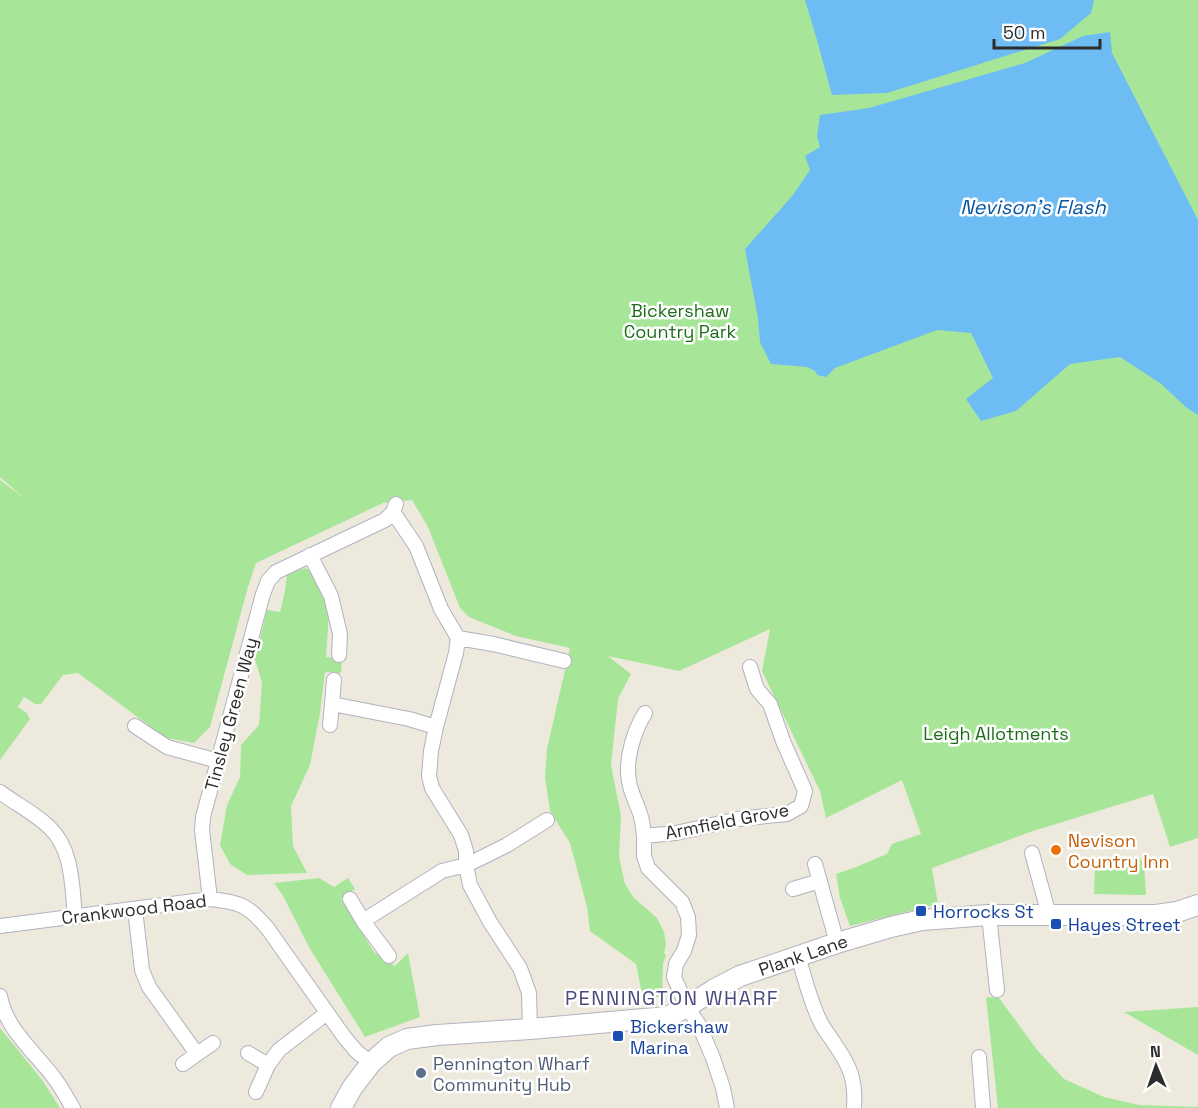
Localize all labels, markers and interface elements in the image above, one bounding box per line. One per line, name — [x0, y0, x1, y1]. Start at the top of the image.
scale bar — [994, 12, 1100, 50]
text: 50 m — [1003, 21, 1045, 44]
water label: Nevison's Flash — [960, 194, 1106, 220]
park label: Bickershaw Country Park — [624, 299, 737, 343]
street label: Tinsley Green Way — [199, 635, 263, 793]
park label: Leigh Allotments — [923, 722, 1069, 745]
street label: Armfield Grove — [663, 798, 791, 844]
place label: Nevison Country Inn — [1068, 829, 1170, 873]
marker: Nevison Country Inn — [1049, 843, 1063, 857]
street label: Crankwood Road — [60, 889, 208, 929]
place label: Horrocks St — [933, 900, 1034, 923]
marker: Horrocks St — [914, 904, 928, 918]
place label: Hayes Street — [1068, 913, 1181, 936]
marker: Hayes Street — [1049, 917, 1063, 931]
street label: Plank Lane — [755, 929, 851, 981]
district label: PENNINGTON WHARF — [565, 985, 779, 1011]
place label: Bickershaw Marina — [630, 1015, 729, 1059]
marker: Bickershaw Marina — [611, 1029, 625, 1043]
north arrow — [1126, 1036, 1186, 1096]
text: N — [1150, 1041, 1161, 1062]
place label: Pennington Wharf Community Hub — [433, 1052, 590, 1096]
marker: Pennington Wharf Community Hub — [414, 1066, 428, 1080]

